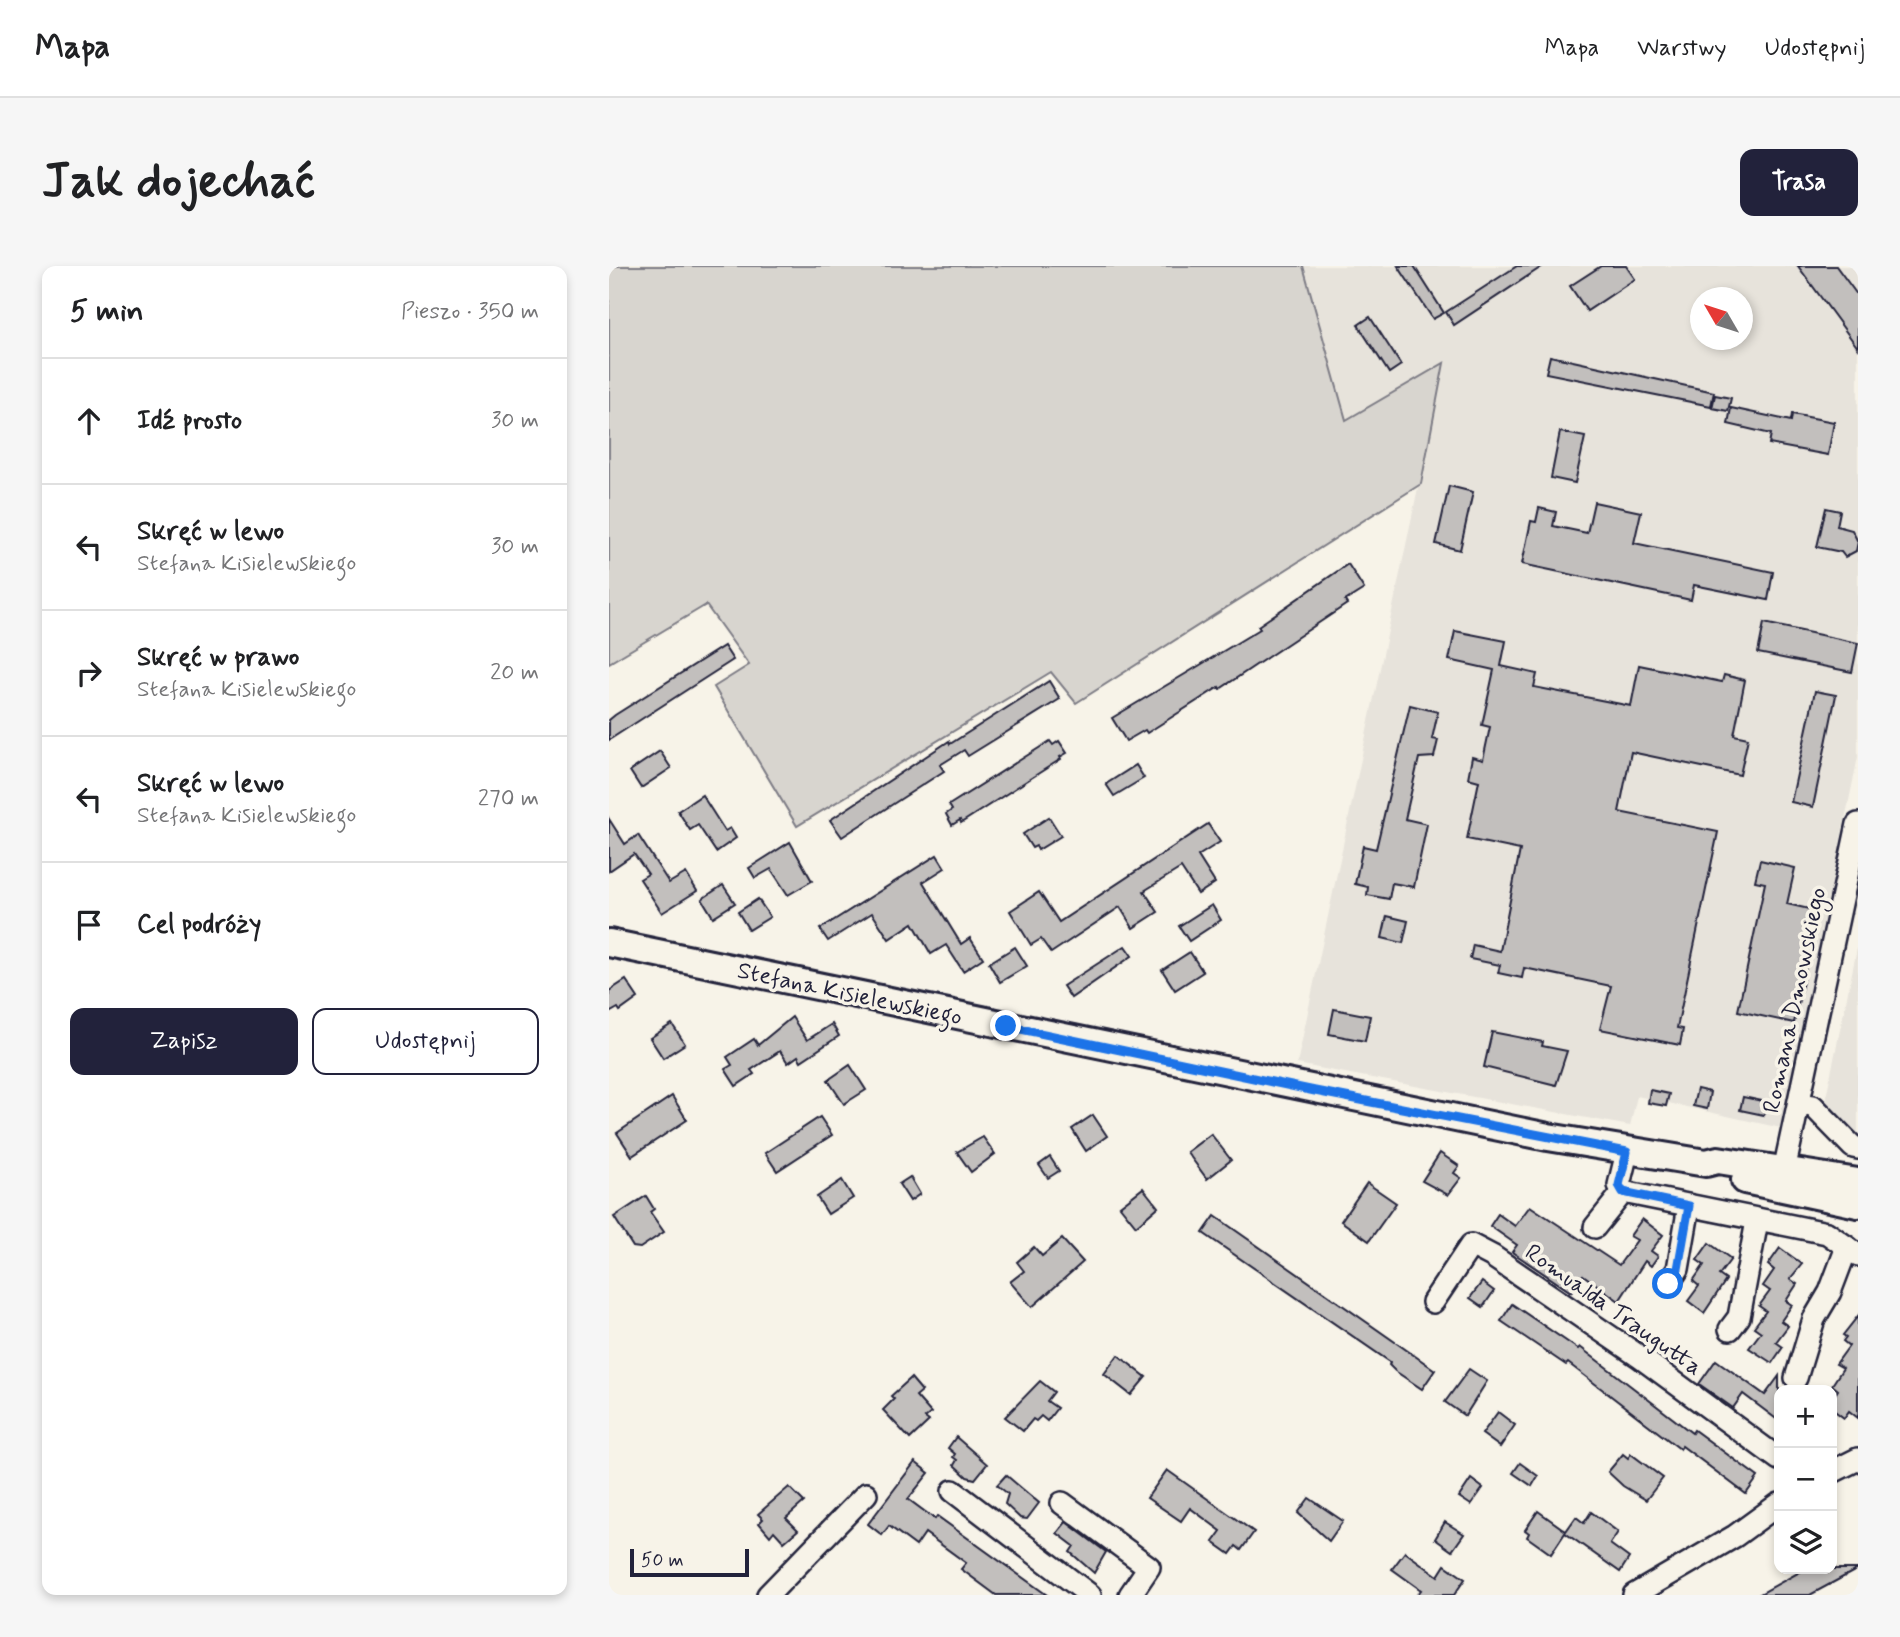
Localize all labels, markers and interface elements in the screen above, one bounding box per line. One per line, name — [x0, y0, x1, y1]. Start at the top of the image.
text: Mapa — [35, 26, 110, 70]
text: Mapa — [1544, 33, 1599, 64]
text: Warstwy — [1637, 33, 1727, 64]
text: Udostępnij — [1765, 33, 1865, 64]
button: Trasa — [1740, 149, 1858, 216]
text: Jak dojechać — [42, 150, 315, 215]
north arrow — [1690, 287, 1753, 350]
text: 5 min — [70, 292, 144, 331]
text: Pieszo · 350 m — [401, 297, 539, 327]
icon: ahead — [70, 402, 108, 440]
text: Idź prosto — [137, 404, 242, 438]
text: 30 m — [491, 406, 539, 436]
text: Skręć w lewo — [137, 515, 284, 549]
icon: left — [70, 528, 108, 566]
text: 30 m — [491, 532, 539, 562]
text: Stefana Kisielewskiego — [137, 549, 356, 579]
text: Skręć w prawo — [137, 641, 299, 675]
icon: right — [70, 654, 108, 692]
text: 20 m — [490, 658, 539, 688]
text: Stefana Kisielewskiego — [137, 675, 356, 705]
text: Skręć w lewo — [137, 767, 284, 801]
icon: left — [70, 780, 108, 818]
text: 270 m — [478, 784, 539, 814]
text: Stefana Kisielewskiego — [137, 801, 356, 831]
street label: Romana Dmowskiego — [1756, 885, 1836, 1116]
icon: arrive — [70, 906, 108, 944]
text: Cel podróży — [137, 908, 261, 942]
street label: Stefana Kisielewskiego — [734, 956, 965, 1036]
button: Zapisz — [70, 1008, 298, 1075]
button: Udostępnij — [312, 1008, 539, 1075]
route end — [990, 1010, 1021, 1041]
street label: Romualda Traugutta — [1518, 1237, 1708, 1383]
route start — [1652, 1268, 1683, 1299]
map controls — [1774, 1385, 1837, 1574]
button: + — [1774, 1385, 1837, 1448]
button: − — [1774, 1448, 1837, 1511]
button: layers — [1774, 1511, 1837, 1574]
scale bar — [630, 1546, 749, 1578]
text: 50 m — [641, 1548, 684, 1573]

